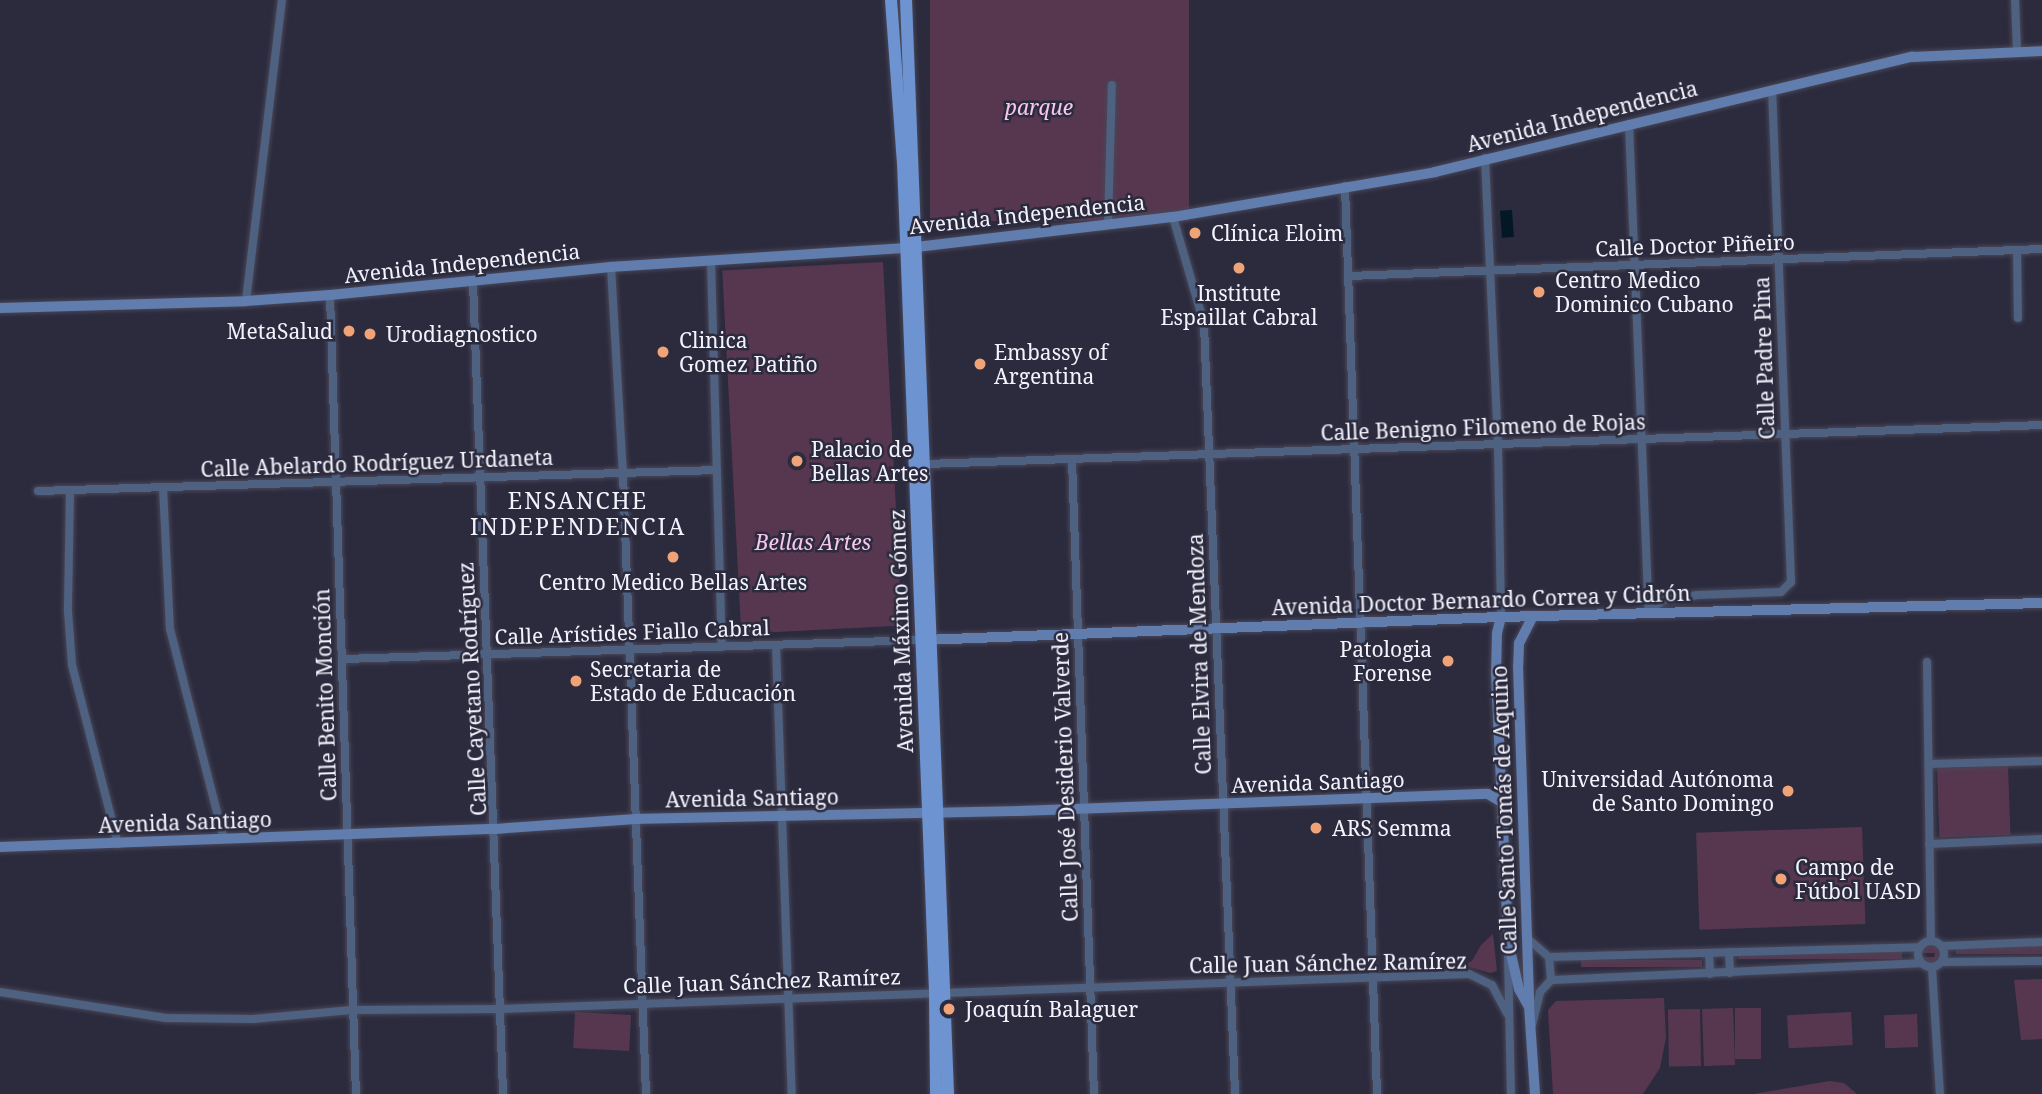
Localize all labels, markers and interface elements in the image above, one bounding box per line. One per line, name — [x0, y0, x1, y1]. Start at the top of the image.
street label: Avenida Independencia — [1464, 75, 1700, 157]
park label: parque — [1005, 94, 1073, 120]
street label: Avenida Independencia — [908, 189, 1146, 239]
place label: Clínica Eloim — [1211, 220, 1343, 246]
marker: Clínica Eloim — [1185, 223, 1205, 243]
street label: Calle Doctor Piñeiro — [1595, 229, 1795, 261]
street label: Avenida Independencia — [343, 238, 581, 288]
marker: Institute Espaillat Cabral — [1229, 258, 1249, 278]
place label: Centro Medico Dominico Cubano — [1555, 267, 1734, 317]
street label: Calle Padre Pina — [1749, 276, 1779, 440]
place label: Institute Espaillat Cabral — [1160, 280, 1318, 330]
marker: Centro Medico Dominico Cubano — [1529, 282, 1549, 302]
place label: MetaSalud — [227, 318, 333, 344]
marker: MetaSalud — [339, 321, 359, 341]
place label: Urodiagnostico — [386, 321, 537, 347]
marker: Urodiagnostico — [360, 324, 380, 344]
place label: Clinica Gomez Patiño — [679, 327, 818, 377]
place label: Embassy of Argentina — [994, 339, 1108, 389]
marker: Clinica Gomez Patiño — [653, 342, 673, 362]
marker: Embassy of Argentina — [972, 356, 988, 372]
street label: Calle Benigno Filomeno de Rojas — [1320, 409, 1646, 445]
place label: Palacio de Bellas Artes — [811, 436, 929, 486]
street label: Calle Abelardo Rodríguez Urdaneta — [200, 444, 554, 482]
marker: Palacio de Bellas Artes — [789, 453, 805, 469]
district label: ENSANCHE INDEPENDENCIA — [472, 486, 684, 540]
street label: Avenida Máximo Gómez — [884, 509, 918, 753]
park label: Bellas Artes — [755, 529, 871, 555]
street label: Calle Elvira de Mendoza — [1182, 533, 1216, 775]
marker: Centro Medico Bellas Artes — [663, 547, 683, 567]
street label: Calle Cayetano Rodríguez — [453, 561, 491, 817]
place label: Centro Medico Bellas Artes — [539, 569, 807, 595]
street label: Avenida Doctor Bernardo Correa y Cidrón — [1271, 580, 1691, 620]
street label: Calle Benito Monción — [309, 588, 341, 802]
street label: Calle Arístides Fiallo Cabral — [494, 615, 770, 649]
street label: Calle José Desiderio Valverde — [1047, 632, 1083, 922]
place label: Patologia Forense — [1340, 636, 1432, 686]
marker: Patologia Forense — [1438, 651, 1458, 671]
place label: Secretaria de Estado de Educación — [590, 656, 796, 706]
street label: Calle Santo Tomás de Aquino — [1486, 665, 1522, 955]
marker: Secretaria de Estado de Educación — [568, 673, 584, 689]
street label: Avenida Santiago — [1231, 766, 1405, 798]
place label: Universidad Autónoma de Santo Domingo — [1542, 766, 1774, 816]
marker: Universidad Autónoma de Santo Domingo — [1780, 783, 1796, 799]
street label: Avenida Santiago — [665, 784, 839, 812]
street label: Avenida Santiago — [98, 806, 272, 838]
place label: ARS Semma — [1332, 815, 1452, 841]
marker: ARS Semma — [1306, 818, 1326, 838]
place label: Campo de Fútbol UASD — [1795, 854, 1921, 904]
marker: Campo de Fútbol UASD — [1773, 871, 1789, 887]
street label: Calle Juan Sánchez Ramírez — [1189, 948, 1467, 978]
street label: Calle Juan Sánchez Ramírez — [623, 964, 901, 998]
place label: Joaquín Balaguer — [965, 996, 1138, 1022]
marker: Joaquín Balaguer — [939, 999, 959, 1019]

